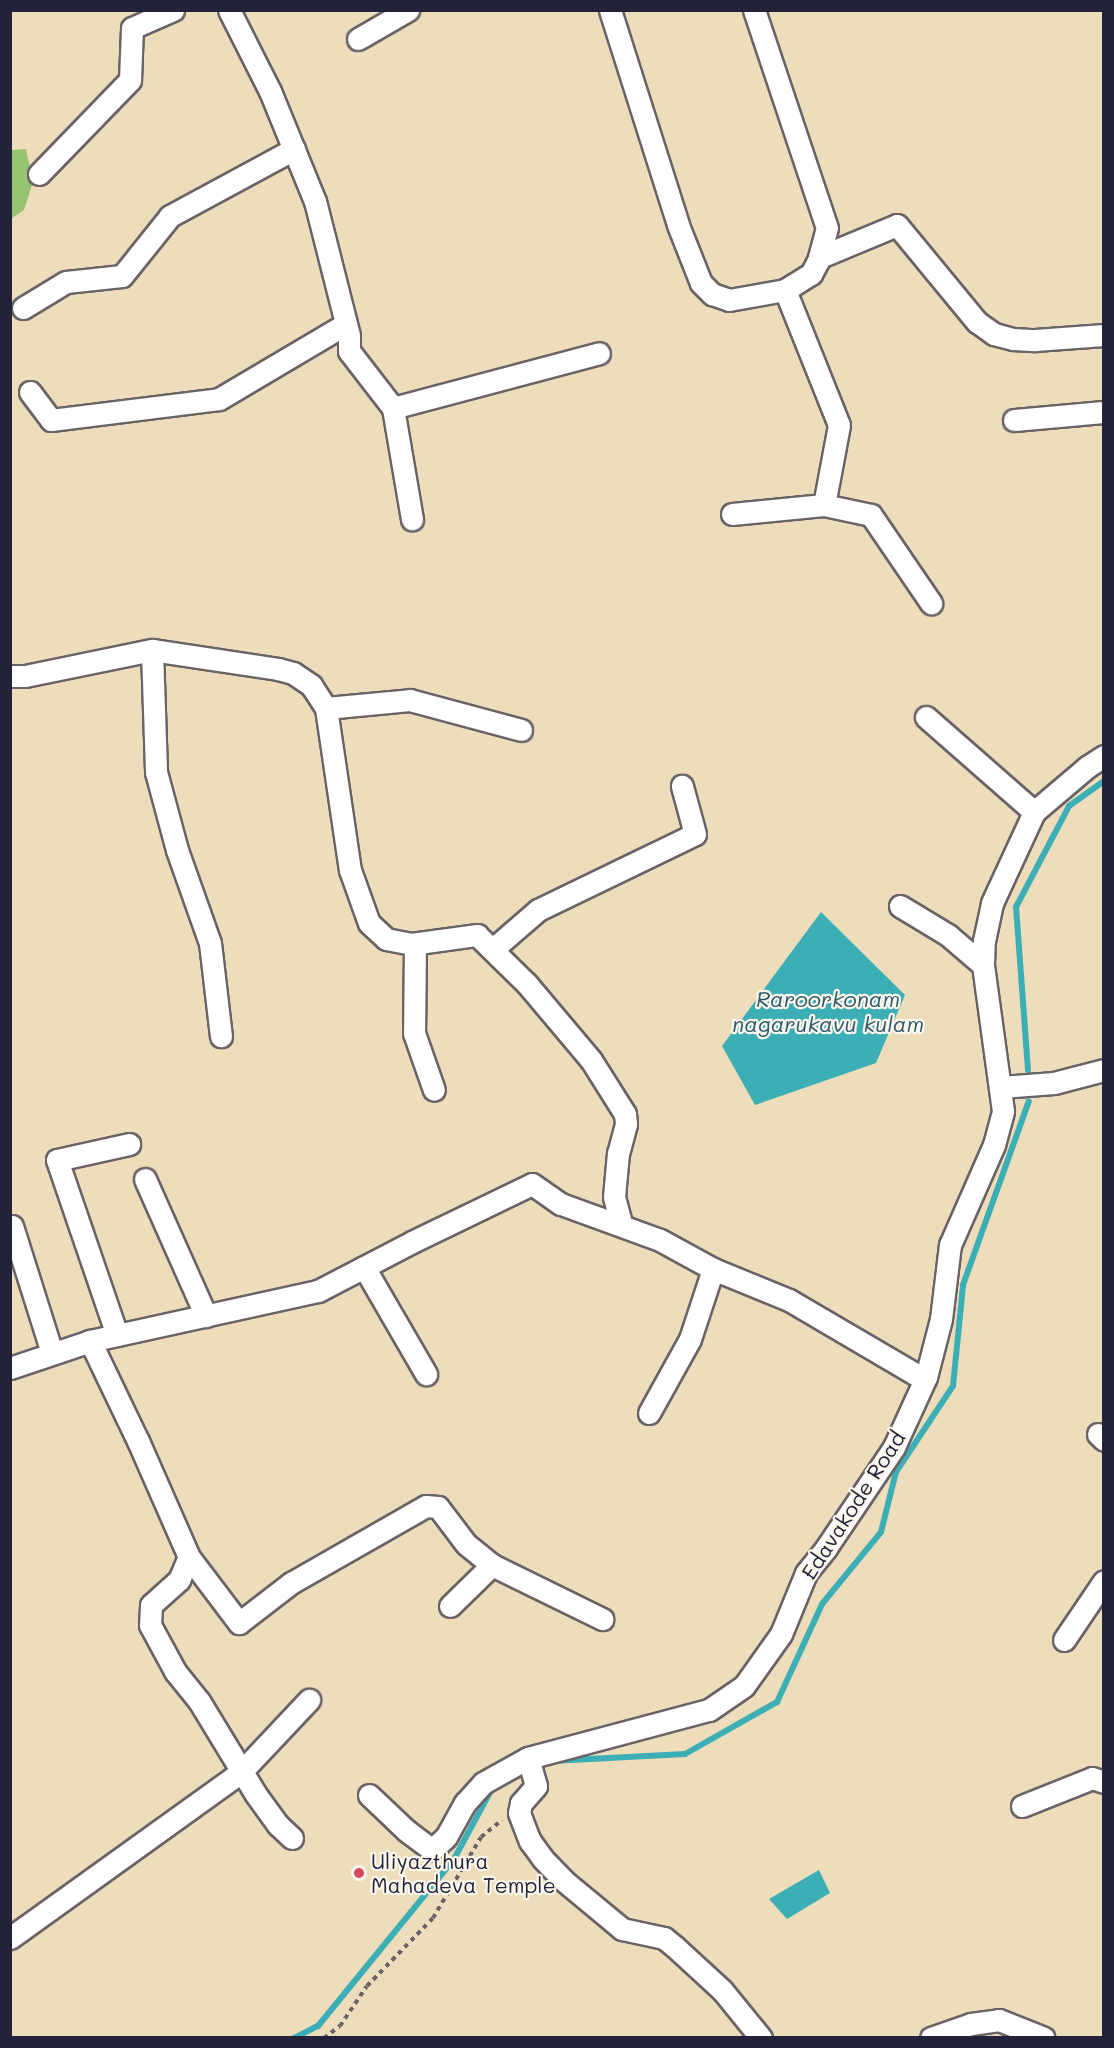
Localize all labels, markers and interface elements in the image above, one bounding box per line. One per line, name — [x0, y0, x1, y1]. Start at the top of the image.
water label: Raroorkonam nagarukavu kulam — [732, 985, 924, 1036]
street label: Edavakode Road — [796, 1426, 910, 1584]
place label: Uliyazthura Mahadeva Temple — [371, 1848, 556, 1898]
marker: Uliyazthura Mahadeva Temple — [352, 1866, 366, 1880]

